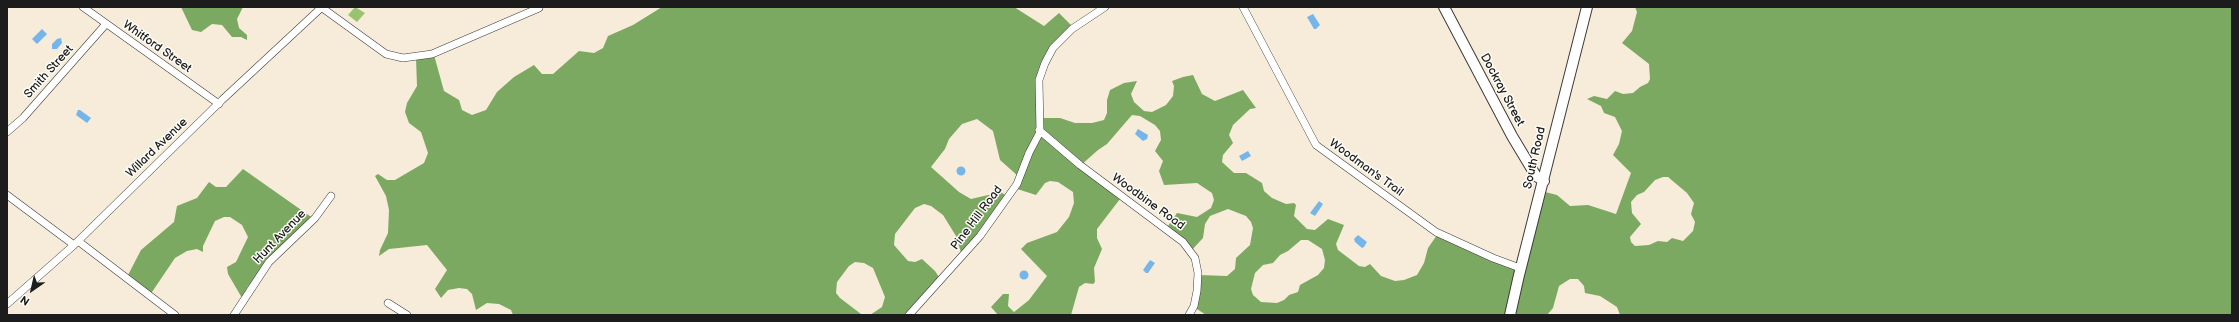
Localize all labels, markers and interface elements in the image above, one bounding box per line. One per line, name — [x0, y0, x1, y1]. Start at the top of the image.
street label: Whitford Street — [120, 18, 194, 76]
street label: Smith Street — [21, 42, 77, 102]
street label: Dockray Street — [1477, 51, 1527, 129]
street label: Willard Avenue — [123, 115, 191, 181]
street label: South Road — [1521, 126, 1549, 190]
street label: Woodman's Trail — [1326, 136, 1406, 200]
street label: Woodbine Road — [1109, 171, 1187, 233]
street label: Pine Hill Road — [948, 183, 1006, 253]
street label: Hunt Avenue — [251, 207, 309, 267]
north arrow — [12, 270, 52, 310]
text: N — [18, 293, 32, 308]

